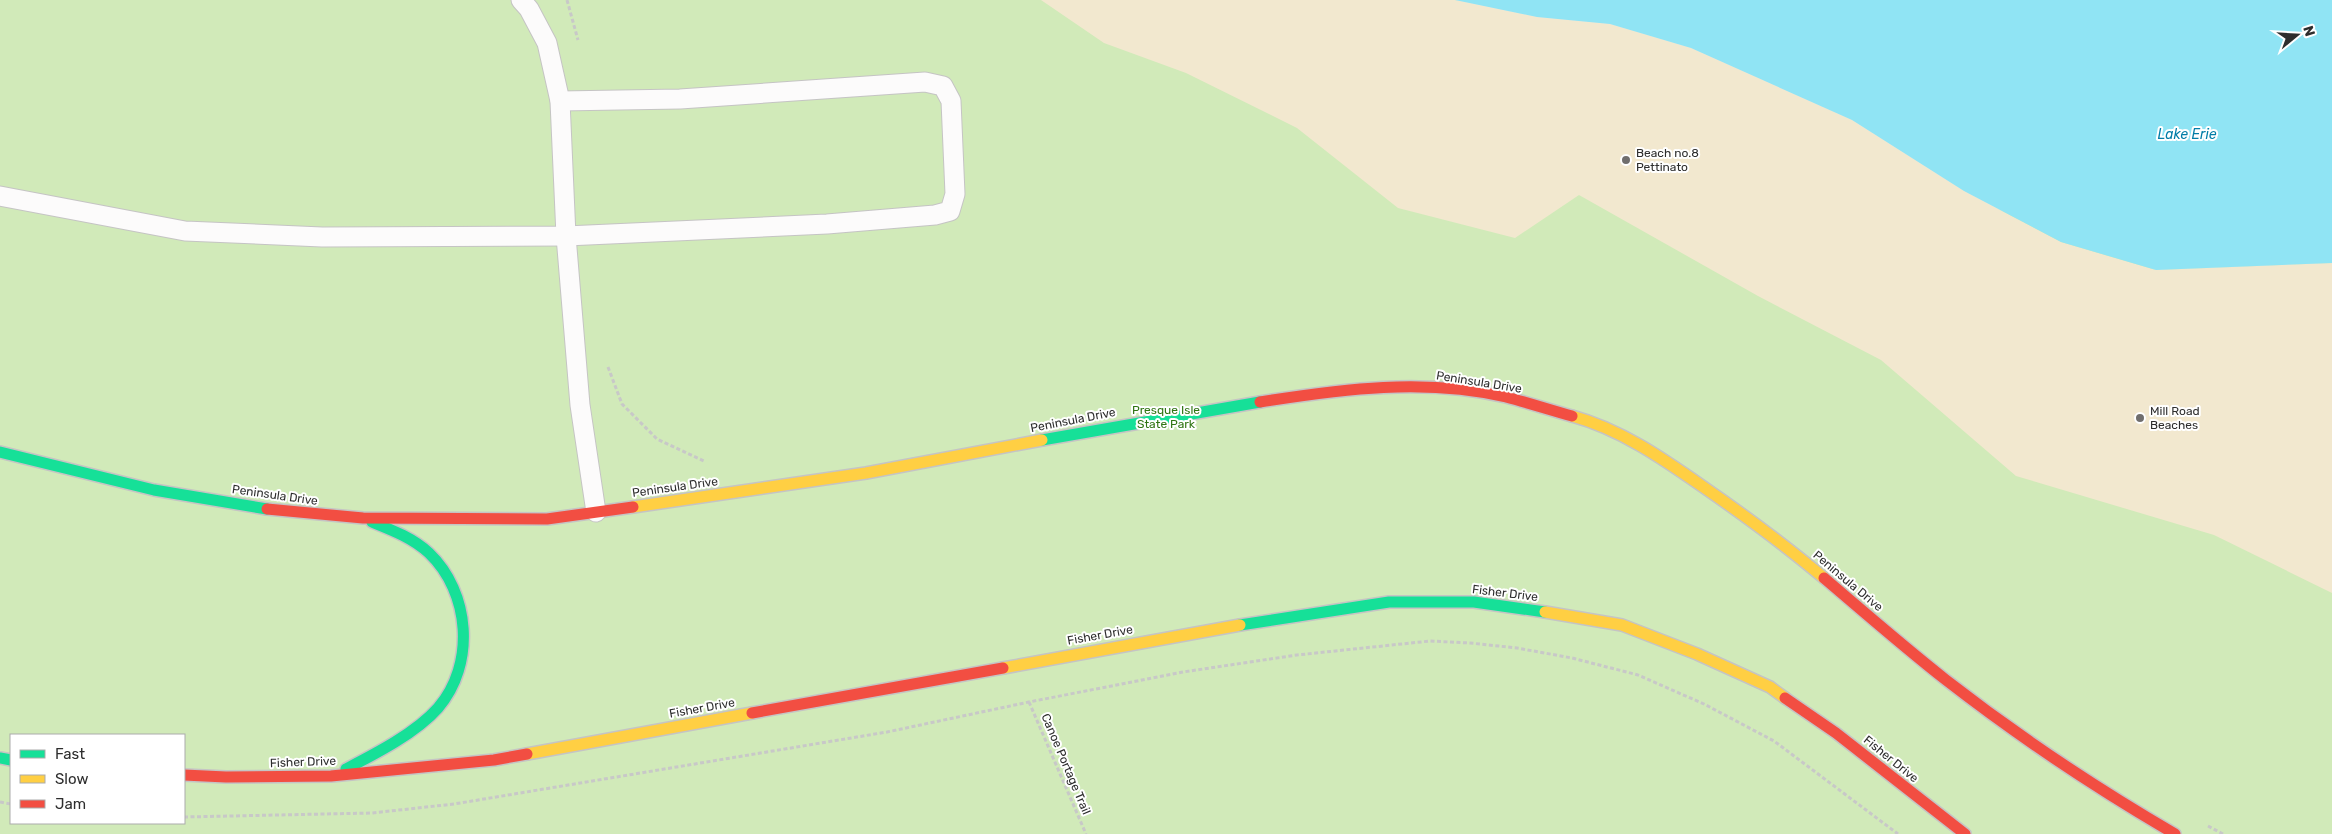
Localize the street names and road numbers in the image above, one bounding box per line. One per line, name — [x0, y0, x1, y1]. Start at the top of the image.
street label: Peninsula Drive — [1435, 368, 1523, 396]
street label: Peninsula Drive — [1029, 405, 1117, 435]
street label: Peninsula Drive — [631, 474, 719, 500]
street label: Peninsula Drive — [231, 482, 319, 508]
street label: Peninsula Drive — [1810, 548, 1886, 614]
street label: Fisher Drive — [1471, 582, 1539, 604]
street label: Fisher Drive — [1066, 622, 1134, 648]
street label: Fisher Drive — [668, 695, 736, 721]
street label: Canoe Portage Trail — [1038, 711, 1094, 817]
street label: Fisher Drive — [1861, 733, 1921, 785]
street label: Fisher Drive — [270, 754, 337, 770]

